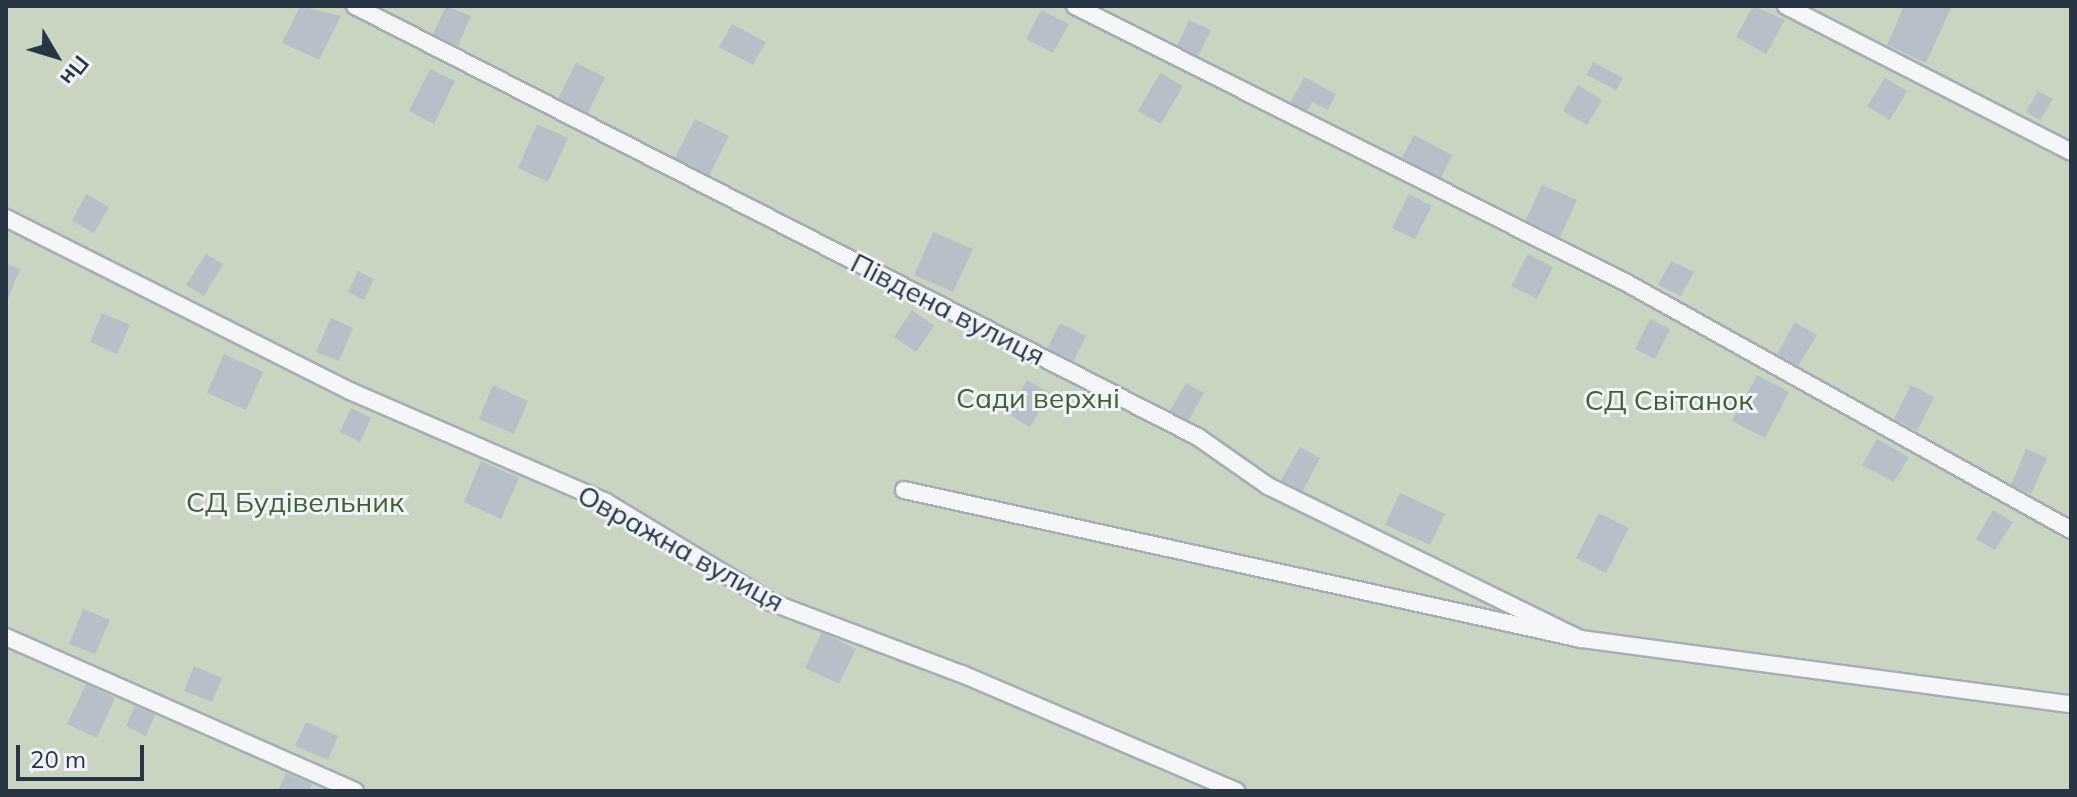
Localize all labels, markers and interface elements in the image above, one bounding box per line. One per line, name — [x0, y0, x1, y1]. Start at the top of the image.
north arrow — [16, 16, 96, 96]
text: Пн — [54, 50, 95, 91]
street label: Південа вулиця — [845, 246, 1051, 372]
park label: Сади верхні — [956, 381, 1120, 415]
park label: СД Світанок — [1585, 383, 1753, 417]
street label: Овражна вулиця — [572, 477, 790, 619]
park label: СД Будівельник — [186, 485, 404, 519]
scale bar — [20, 729, 148, 779]
text: 20 m — [30, 744, 86, 774]

